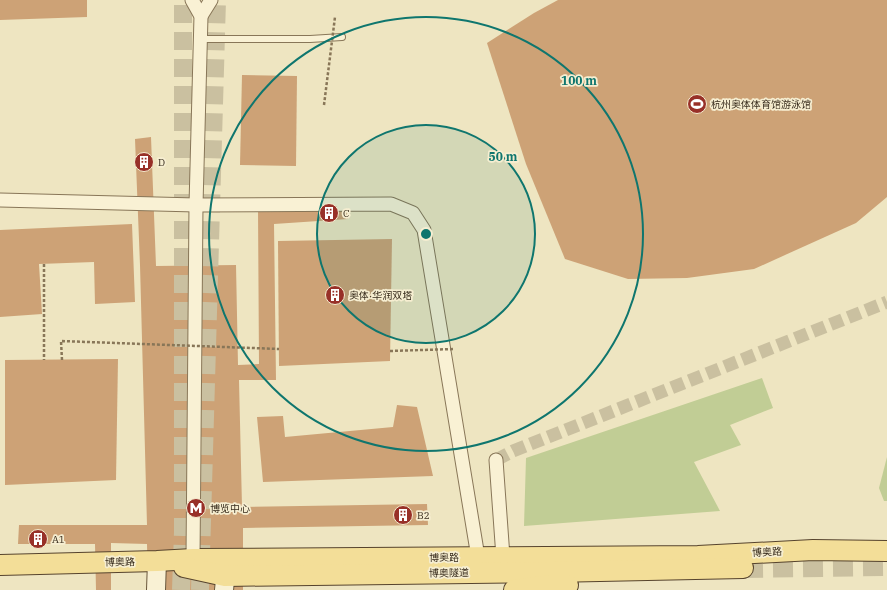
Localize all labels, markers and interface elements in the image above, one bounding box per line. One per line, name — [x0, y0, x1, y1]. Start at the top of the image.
text: 100 m — [561, 73, 597, 88]
sports icon: 杭州奥体体育馆游泳馆 — [686, 93, 708, 115]
place label: 杭州奥体体育馆游泳馆 — [711, 98, 811, 111]
text: 50 m — [489, 149, 518, 164]
building icon: D — [133, 151, 155, 173]
place label: D — [158, 156, 165, 169]
building icon: C — [318, 202, 340, 224]
place label: C — [343, 207, 350, 220]
centre of rings — [419, 227, 433, 241]
building icon: 奥体·华润双塔 — [324, 284, 346, 306]
place label: 奥体·华润双塔 — [349, 289, 412, 302]
metro station icon: 博览中心 — [185, 497, 207, 519]
place label: 博览中心 — [210, 502, 250, 515]
building icon: B2 — [392, 504, 414, 526]
place label: B2 — [417, 509, 430, 522]
building icon: A1 — [27, 528, 49, 550]
place label: A1 — [52, 533, 65, 546]
street label: 博奥路 — [752, 545, 782, 559]
street label: 博奥路 — [429, 551, 459, 564]
street label: 博奥路 — [105, 555, 135, 569]
street label: 博奥隧道 — [429, 566, 469, 580]

